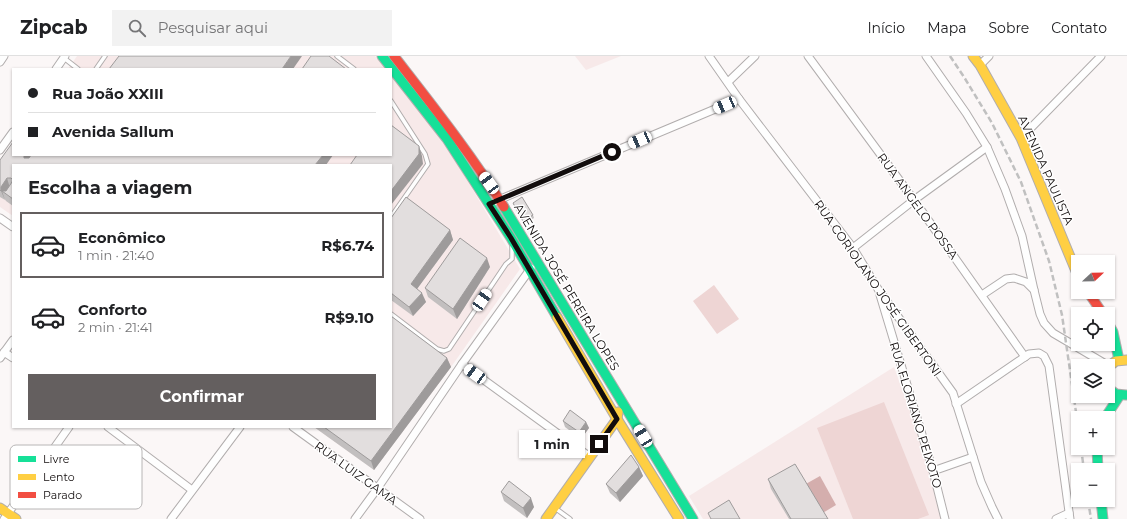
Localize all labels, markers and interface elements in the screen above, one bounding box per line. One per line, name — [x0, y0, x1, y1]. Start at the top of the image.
search box — [112, 10, 392, 46]
text: Zipcab — [20, 16, 88, 39]
icon: search — [126, 17, 148, 39]
text: Pesquisar aqui — [158, 18, 268, 37]
text: Início — [867, 19, 905, 37]
text: Mapa — [927, 19, 967, 37]
text: Sobre — [989, 19, 1029, 37]
text: Contato — [1051, 19, 1107, 37]
text: Rua João XXIII — [52, 84, 164, 103]
car — [712, 95, 738, 115]
street label: AVENIDA PAULISTA — [1015, 113, 1077, 227]
text: Avenida Sallum — [52, 122, 174, 141]
car — [627, 130, 653, 150]
route start — [603, 143, 621, 161]
street label: RUA ANGELO POSSA — [874, 150, 962, 262]
car — [477, 170, 501, 196]
text: Escolha a viagem — [28, 177, 192, 199]
street label: RUA CORIOLANO JOSÉ GIBERTONI — [811, 197, 945, 379]
street label: AVENIDA JOSÉ PEREIRA LOPES — [511, 201, 623, 373]
icon: car — [30, 227, 66, 263]
text: Econômico — [78, 228, 166, 247]
text: R$6.74 — [321, 236, 374, 255]
text: 1 min · 21:40 — [78, 247, 154, 263]
north arrow — [1071, 255, 1115, 299]
map controls — [1071, 255, 1115, 507]
car — [470, 287, 494, 313]
icon: car — [30, 299, 66, 335]
text: Conforto — [78, 300, 147, 319]
button: locate — [1071, 307, 1115, 351]
text: R$9.10 — [324, 308, 374, 327]
text: 2 min · 21:41 — [78, 319, 153, 335]
street label: RUA FLORIANO PEIXOTO — [887, 340, 945, 490]
button: layers — [1071, 359, 1115, 403]
car — [462, 362, 488, 386]
button: Confirmar — [28, 374, 376, 420]
button: + — [1071, 411, 1115, 455]
car — [632, 423, 654, 449]
callout: 1 min — [519, 430, 585, 458]
route end — [590, 435, 608, 453]
text: 1 min — [534, 436, 570, 452]
street label: RUA LUIZ GAMA — [312, 438, 401, 508]
legend — [10, 445, 142, 509]
text: Livre — [43, 452, 70, 466]
button: − — [1071, 463, 1115, 507]
text: Lento — [43, 470, 75, 484]
text: Parado — [43, 488, 82, 502]

